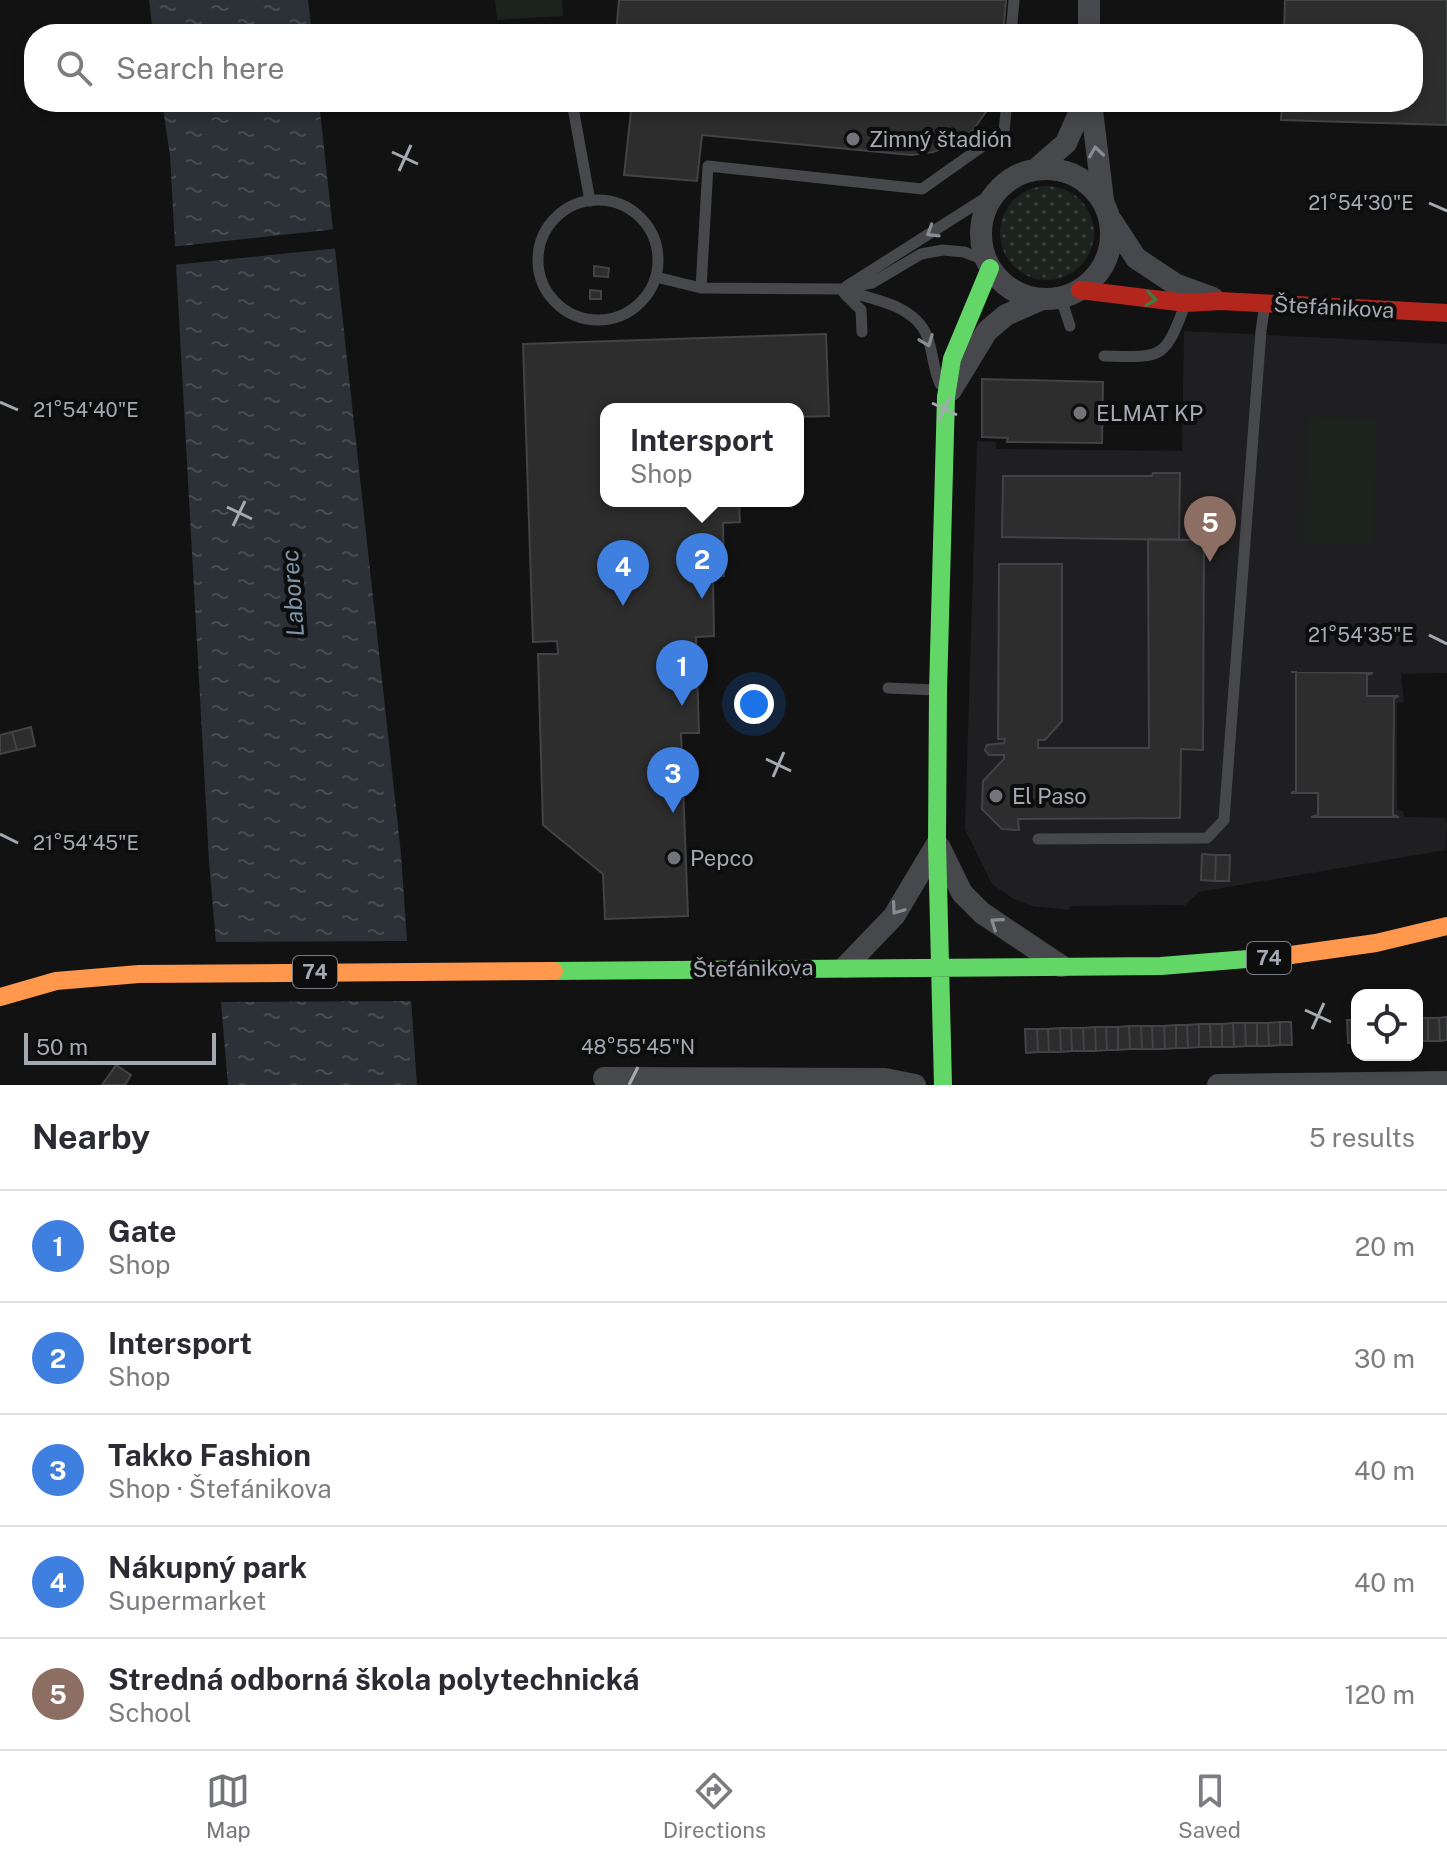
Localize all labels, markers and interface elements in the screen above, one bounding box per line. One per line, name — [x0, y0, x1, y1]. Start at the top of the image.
search box — [24, 24, 1423, 112]
icon: search — [52, 46, 96, 90]
text: Search here — [116, 50, 284, 86]
place label: Zimný štadión — [869, 126, 1012, 152]
marker: Zimný štadión — [844, 130, 862, 148]
one-way arrow — [1088, 145, 1105, 159]
text: 21°54'30"E — [1308, 191, 1414, 215]
one-way arrow — [926, 222, 941, 237]
one-way arrow — [1145, 290, 1158, 307]
street label: Štefánikova — [1273, 291, 1395, 323]
one-way arrow — [917, 333, 934, 347]
text: 21°54'40"E — [33, 398, 139, 422]
place label: ELMAT KP — [1096, 400, 1203, 426]
popup — [600, 403, 804, 507]
marker: ELMAT KP — [1071, 404, 1089, 422]
text: Intersport — [630, 422, 774, 458]
text: Shop — [630, 458, 693, 489]
pin: 5 — [1184, 496, 1236, 562]
pin: 2 — [676, 533, 728, 599]
pin: 4 — [597, 540, 649, 606]
water label: Laborec — [275, 549, 309, 637]
text: 21°54'35"E — [1308, 623, 1414, 647]
pin: 1 — [656, 640, 708, 706]
your location — [734, 684, 774, 724]
pin: 3 — [647, 747, 699, 813]
place label: El Paso — [1012, 783, 1087, 809]
marker: El Paso — [987, 787, 1005, 805]
text: 21°54'45"E — [33, 831, 139, 855]
place label: Pepco — [690, 845, 754, 871]
marker: Pepco — [665, 849, 683, 867]
one-way arrow — [891, 901, 906, 915]
one-way arrow — [990, 918, 1004, 933]
road number: 74 — [1247, 942, 1291, 974]
street label: Štefánikova — [692, 954, 814, 982]
road number: 74 — [293, 956, 337, 988]
map controls — [1351, 989, 1423, 1061]
button: locate — [1351, 989, 1423, 1061]
scale bar — [24, 1029, 216, 1065]
text: 50 m — [36, 1034, 88, 1060]
text: 48°55'45"N — [581, 1035, 695, 1059]
text: Nearby — [32, 1117, 150, 1157]
text: 5 results — [1309, 1122, 1415, 1153]
text: Gate — [108, 1213, 177, 1249]
text: 1 — [52, 1231, 64, 1262]
text: 20 m — [1355, 1231, 1415, 1262]
text: Shop — [108, 1249, 171, 1280]
text: Intersport — [108, 1325, 252, 1361]
text: 2 — [50, 1343, 66, 1374]
text: 30 m — [1354, 1343, 1415, 1374]
text: Shop — [108, 1361, 171, 1392]
text: Takko Fashion — [108, 1437, 311, 1473]
text: 3 — [49, 1455, 67, 1486]
text: 40 m — [1354, 1455, 1415, 1486]
text: Shop · Štefánikova — [108, 1473, 332, 1504]
text: Nákupný park — [108, 1549, 307, 1585]
text: 4 — [49, 1567, 67, 1598]
text: 40 m — [1354, 1567, 1415, 1598]
text: Supermarket — [108, 1585, 266, 1616]
text: Stredná odborná škola polytechnická — [108, 1661, 640, 1697]
text: 5 — [49, 1679, 67, 1710]
text: 120 m — [1344, 1679, 1415, 1710]
text: School — [108, 1697, 192, 1728]
tab: Map — [206, 1769, 251, 1843]
tab: Directions — [663, 1769, 766, 1843]
tab: Saved — [1178, 1769, 1241, 1843]

